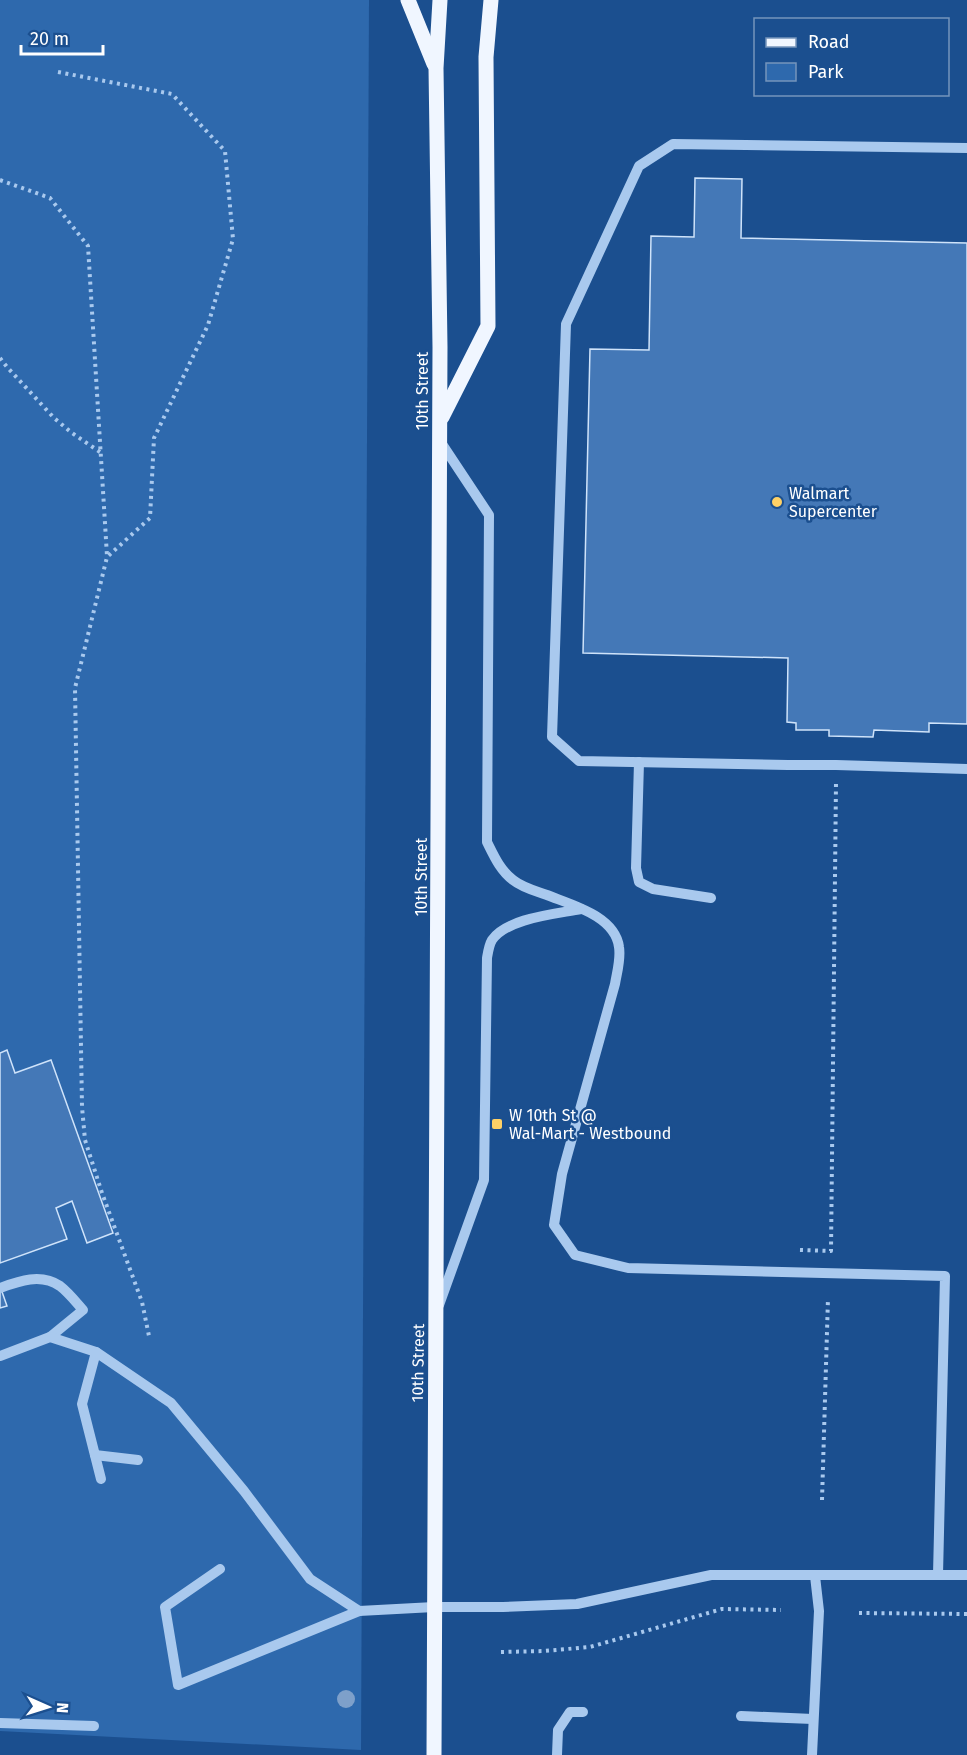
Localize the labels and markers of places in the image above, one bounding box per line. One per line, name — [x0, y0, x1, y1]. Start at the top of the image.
place label: Walmart Supercenter — [789, 484, 878, 521]
marker: Walmart Supercenter — [770, 495, 784, 509]
place label: W 10th St @ Wal-Mart - Westbound — [509, 1106, 671, 1143]
marker: W 10th St @ Wal-Mart - Westbound — [490, 1117, 504, 1131]

